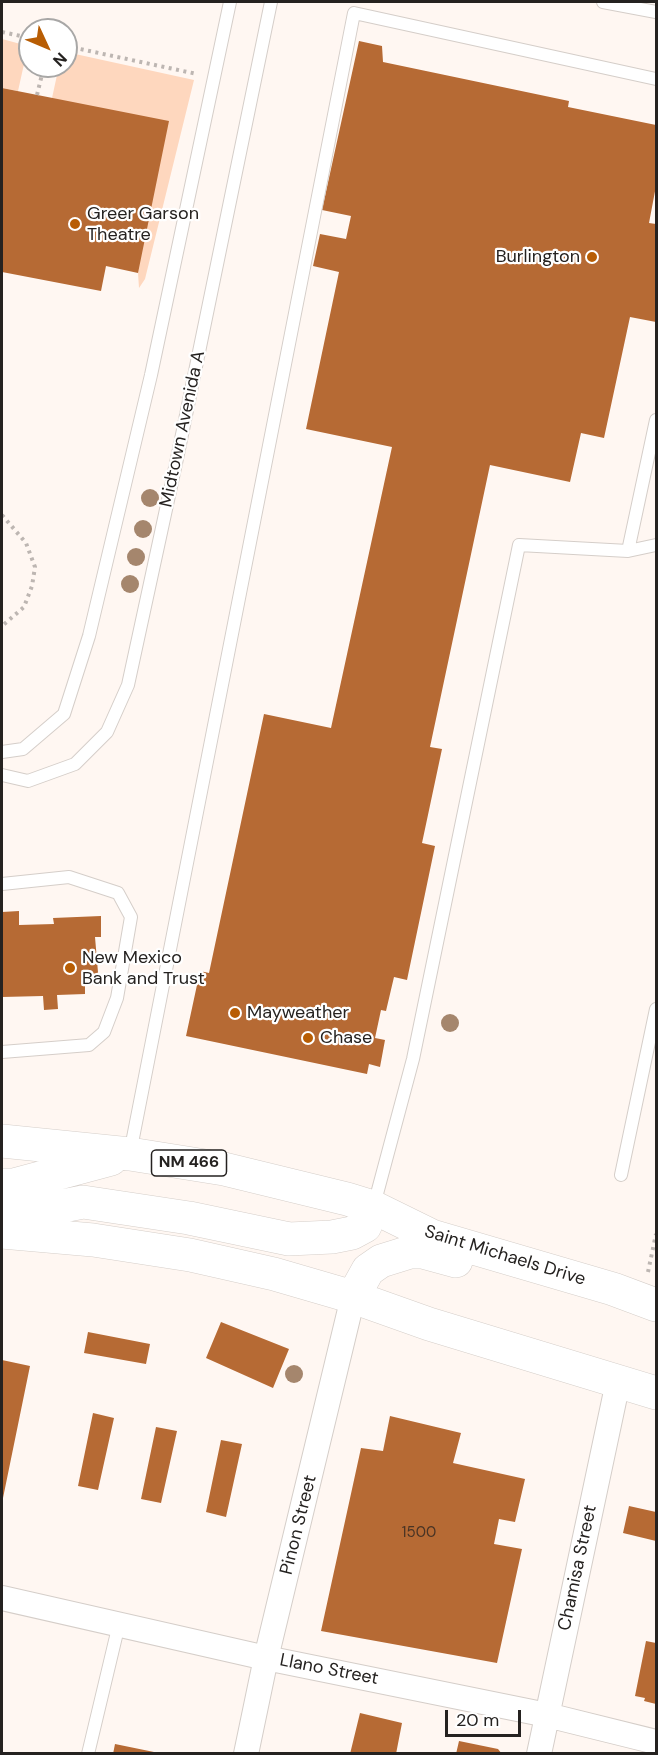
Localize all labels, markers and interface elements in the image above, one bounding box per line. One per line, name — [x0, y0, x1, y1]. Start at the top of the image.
north arrow — [18, 18, 78, 78]
text: N — [48, 48, 71, 71]
place label: Greer Garson Theatre — [87, 203, 199, 246]
marker: Greer Garson Theatre — [68, 217, 82, 231]
place label: Burlington — [496, 246, 580, 268]
marker: Burlington — [585, 250, 599, 264]
street label: Midtown Avenida A — [156, 349, 210, 509]
place label: New Mexico Bank and Trust — [82, 947, 205, 990]
marker: New Mexico Bank and Trust — [63, 961, 77, 975]
place label: Mayweather — [247, 1002, 349, 1024]
marker: Mayweather — [228, 1006, 242, 1020]
place label: Chase — [320, 1027, 372, 1049]
marker: Chase — [301, 1031, 315, 1045]
road number: NM 466 — [152, 1150, 226, 1176]
street label: Saint Michaels Drive — [422, 1221, 588, 1291]
street label: Pinon Street — [276, 1473, 322, 1577]
street label: Chamisa Street — [554, 1503, 602, 1633]
house number: 1500 — [402, 1524, 436, 1542]
street label: Llano Street — [278, 1650, 380, 1690]
scale bar — [448, 1698, 524, 1736]
text: 20 m — [456, 1708, 499, 1732]

